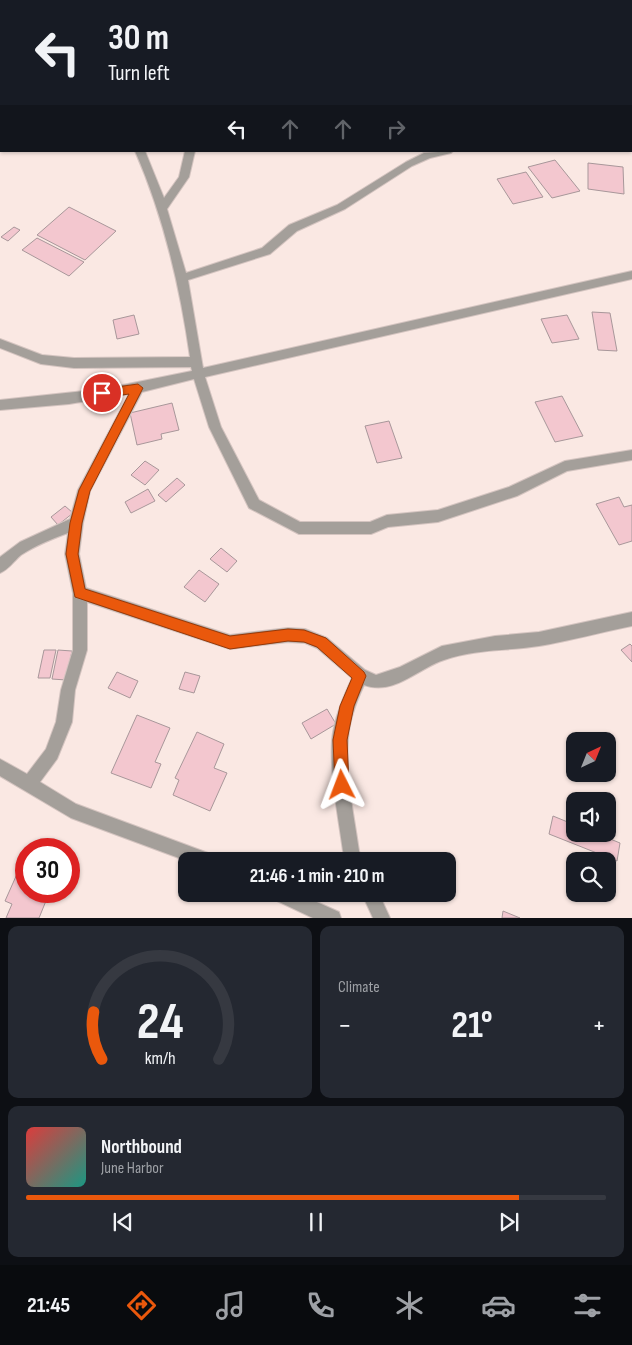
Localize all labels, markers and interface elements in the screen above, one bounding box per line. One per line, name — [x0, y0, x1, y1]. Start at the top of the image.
text: 30 m — [108, 17, 169, 60]
icon: left — [25, 20, 90, 85]
text: Turn left — [108, 60, 170, 87]
icon: left — [223, 115, 251, 143]
icon: ahead — [276, 115, 304, 143]
icon: ahead — [329, 115, 357, 143]
icon: right — [382, 115, 410, 143]
pin — [81, 372, 123, 414]
icon: arrive — [88, 379, 116, 407]
north arrow — [566, 732, 616, 782]
map controls — [566, 732, 616, 902]
position arrow — [315, 758, 367, 810]
button: sound — [566, 792, 616, 842]
speed limit sign: 30 — [15, 838, 80, 903]
button: search — [566, 852, 616, 902]
text: 21:46 · 1 min · 210 m — [250, 865, 384, 888]
text: Climate — [338, 978, 380, 997]
text: 24 — [137, 991, 183, 1054]
text: 21° — [451, 1003, 493, 1048]
text: − — [338, 1009, 352, 1042]
text: + — [592, 1009, 606, 1042]
text: km/h — [145, 1048, 175, 1069]
text: Northbound — [101, 1136, 182, 1159]
text: June Harbor — [101, 1159, 164, 1178]
icon: previous — [109, 1208, 137, 1236]
icon: pause — [302, 1208, 330, 1236]
icon: next — [495, 1208, 523, 1236]
icon: directions — [124, 1288, 159, 1323]
icon: music — [213, 1288, 248, 1323]
icon: phone — [303, 1288, 338, 1323]
icon: climate — [392, 1288, 427, 1323]
icon: car — [481, 1288, 516, 1323]
icon: filters — [570, 1288, 605, 1323]
text: 21:45 — [27, 1292, 70, 1319]

